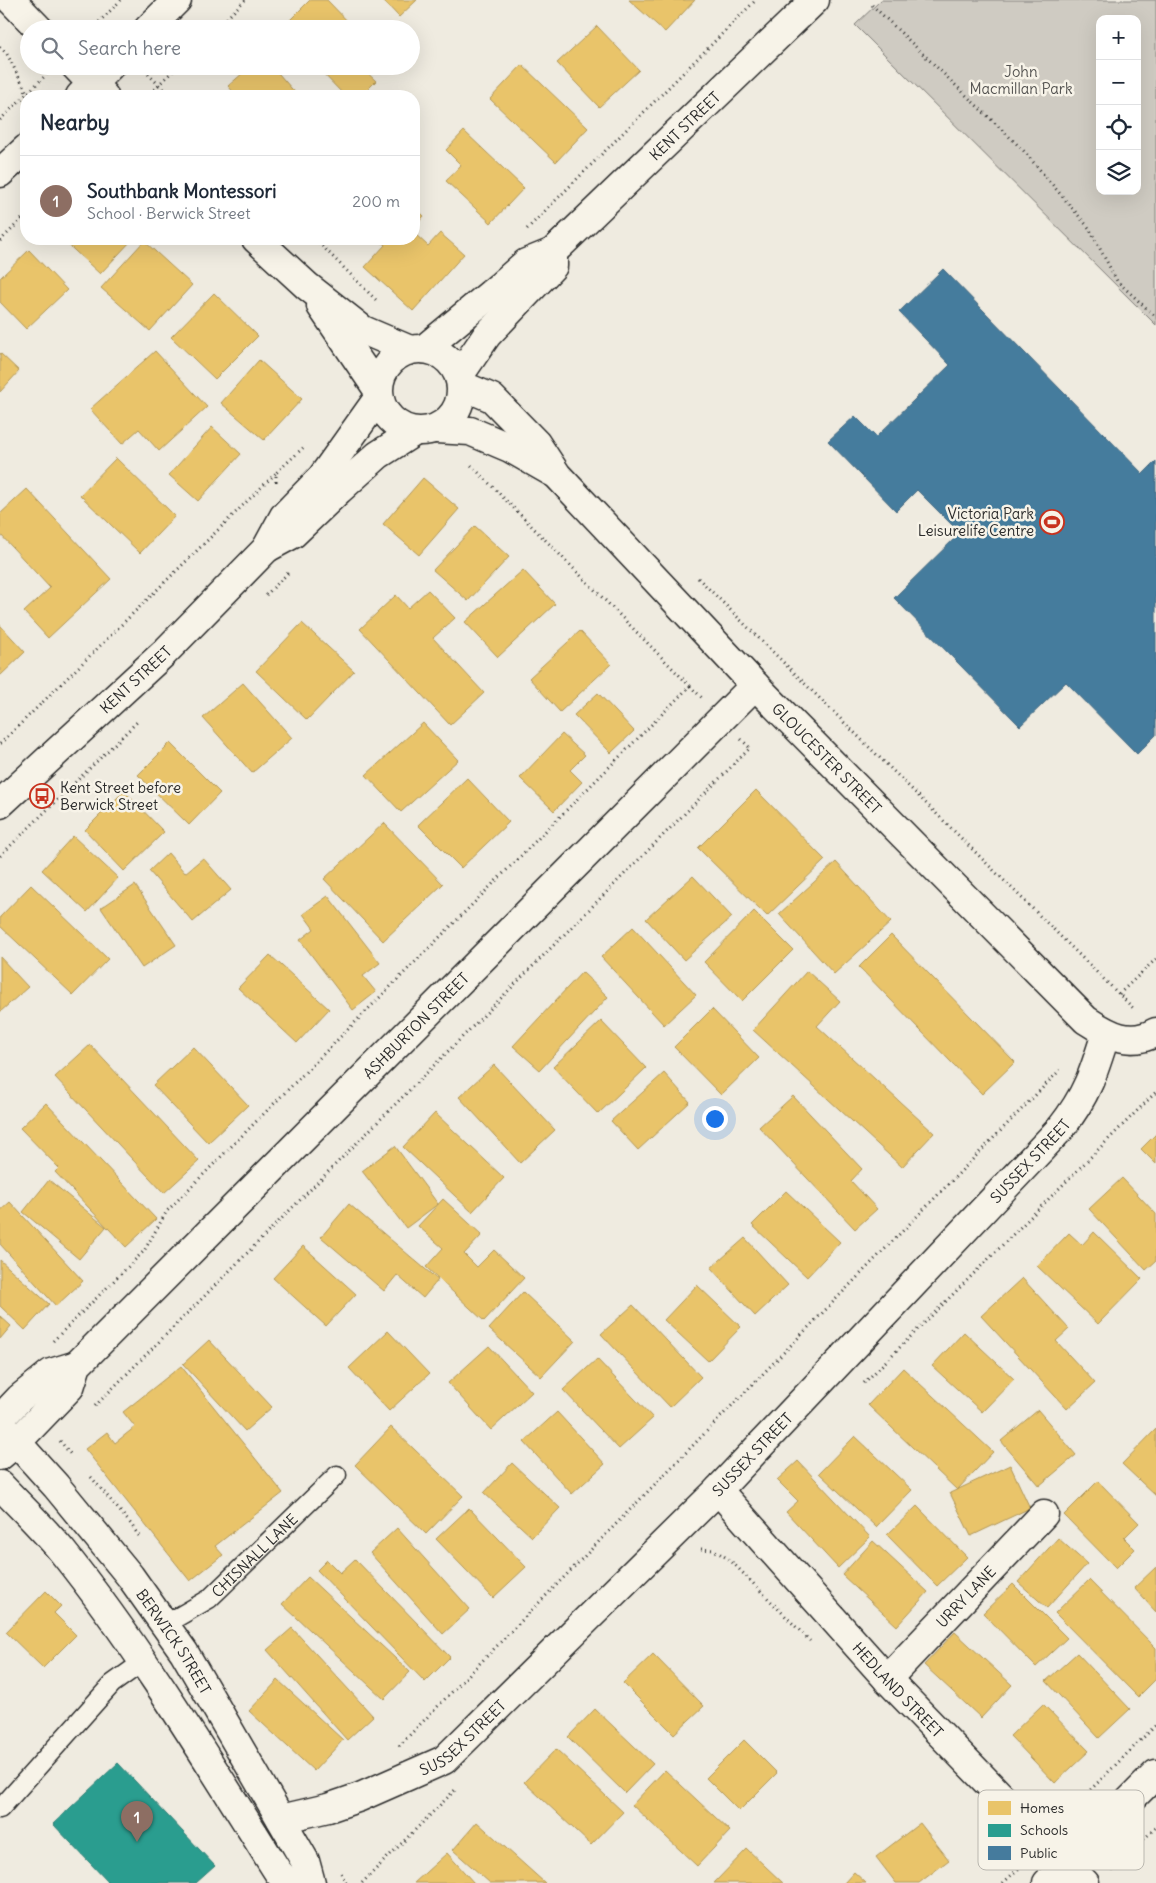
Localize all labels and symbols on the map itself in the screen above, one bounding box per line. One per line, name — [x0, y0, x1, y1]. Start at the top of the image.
park label: John Macmillan Park — [969, 62, 1073, 98]
street label: KENT STREET — [645, 87, 724, 164]
place label: Victoria Park Leisurelife Centre — [918, 504, 1034, 540]
sports icon: Victoria Park Leisurelife Centre — [1039, 509, 1065, 535]
street label: KENT STREET — [95, 642, 175, 717]
street label: GLOUCESTER STREET — [768, 699, 886, 817]
place label: Kent Street before Berwick Street — [60, 778, 181, 814]
bus stop icon: Kent Street before Berwick Street — [29, 783, 55, 809]
street label: ASHBURTON STREET — [359, 968, 473, 1083]
your location — [702, 1106, 728, 1132]
street label: SUSSEX STREET — [986, 1115, 1074, 1207]
street label: SUSSEX STREET — [708, 1408, 796, 1500]
street label: CHISNALL LANE — [207, 1509, 301, 1601]
street label: URRY LANE — [932, 1561, 1000, 1631]
street label: BERWICK STREET — [133, 1585, 216, 1697]
street label: HEDLAND STREET — [849, 1638, 948, 1741]
street label: SUSSEX STREET — [416, 1695, 509, 1779]
legend — [978, 1790, 1144, 1870]
text: Homes — [1020, 1799, 1064, 1817]
pin: 1 — [121, 1801, 153, 1842]
text: Schools — [1020, 1821, 1068, 1839]
text: Public — [1020, 1844, 1058, 1862]

